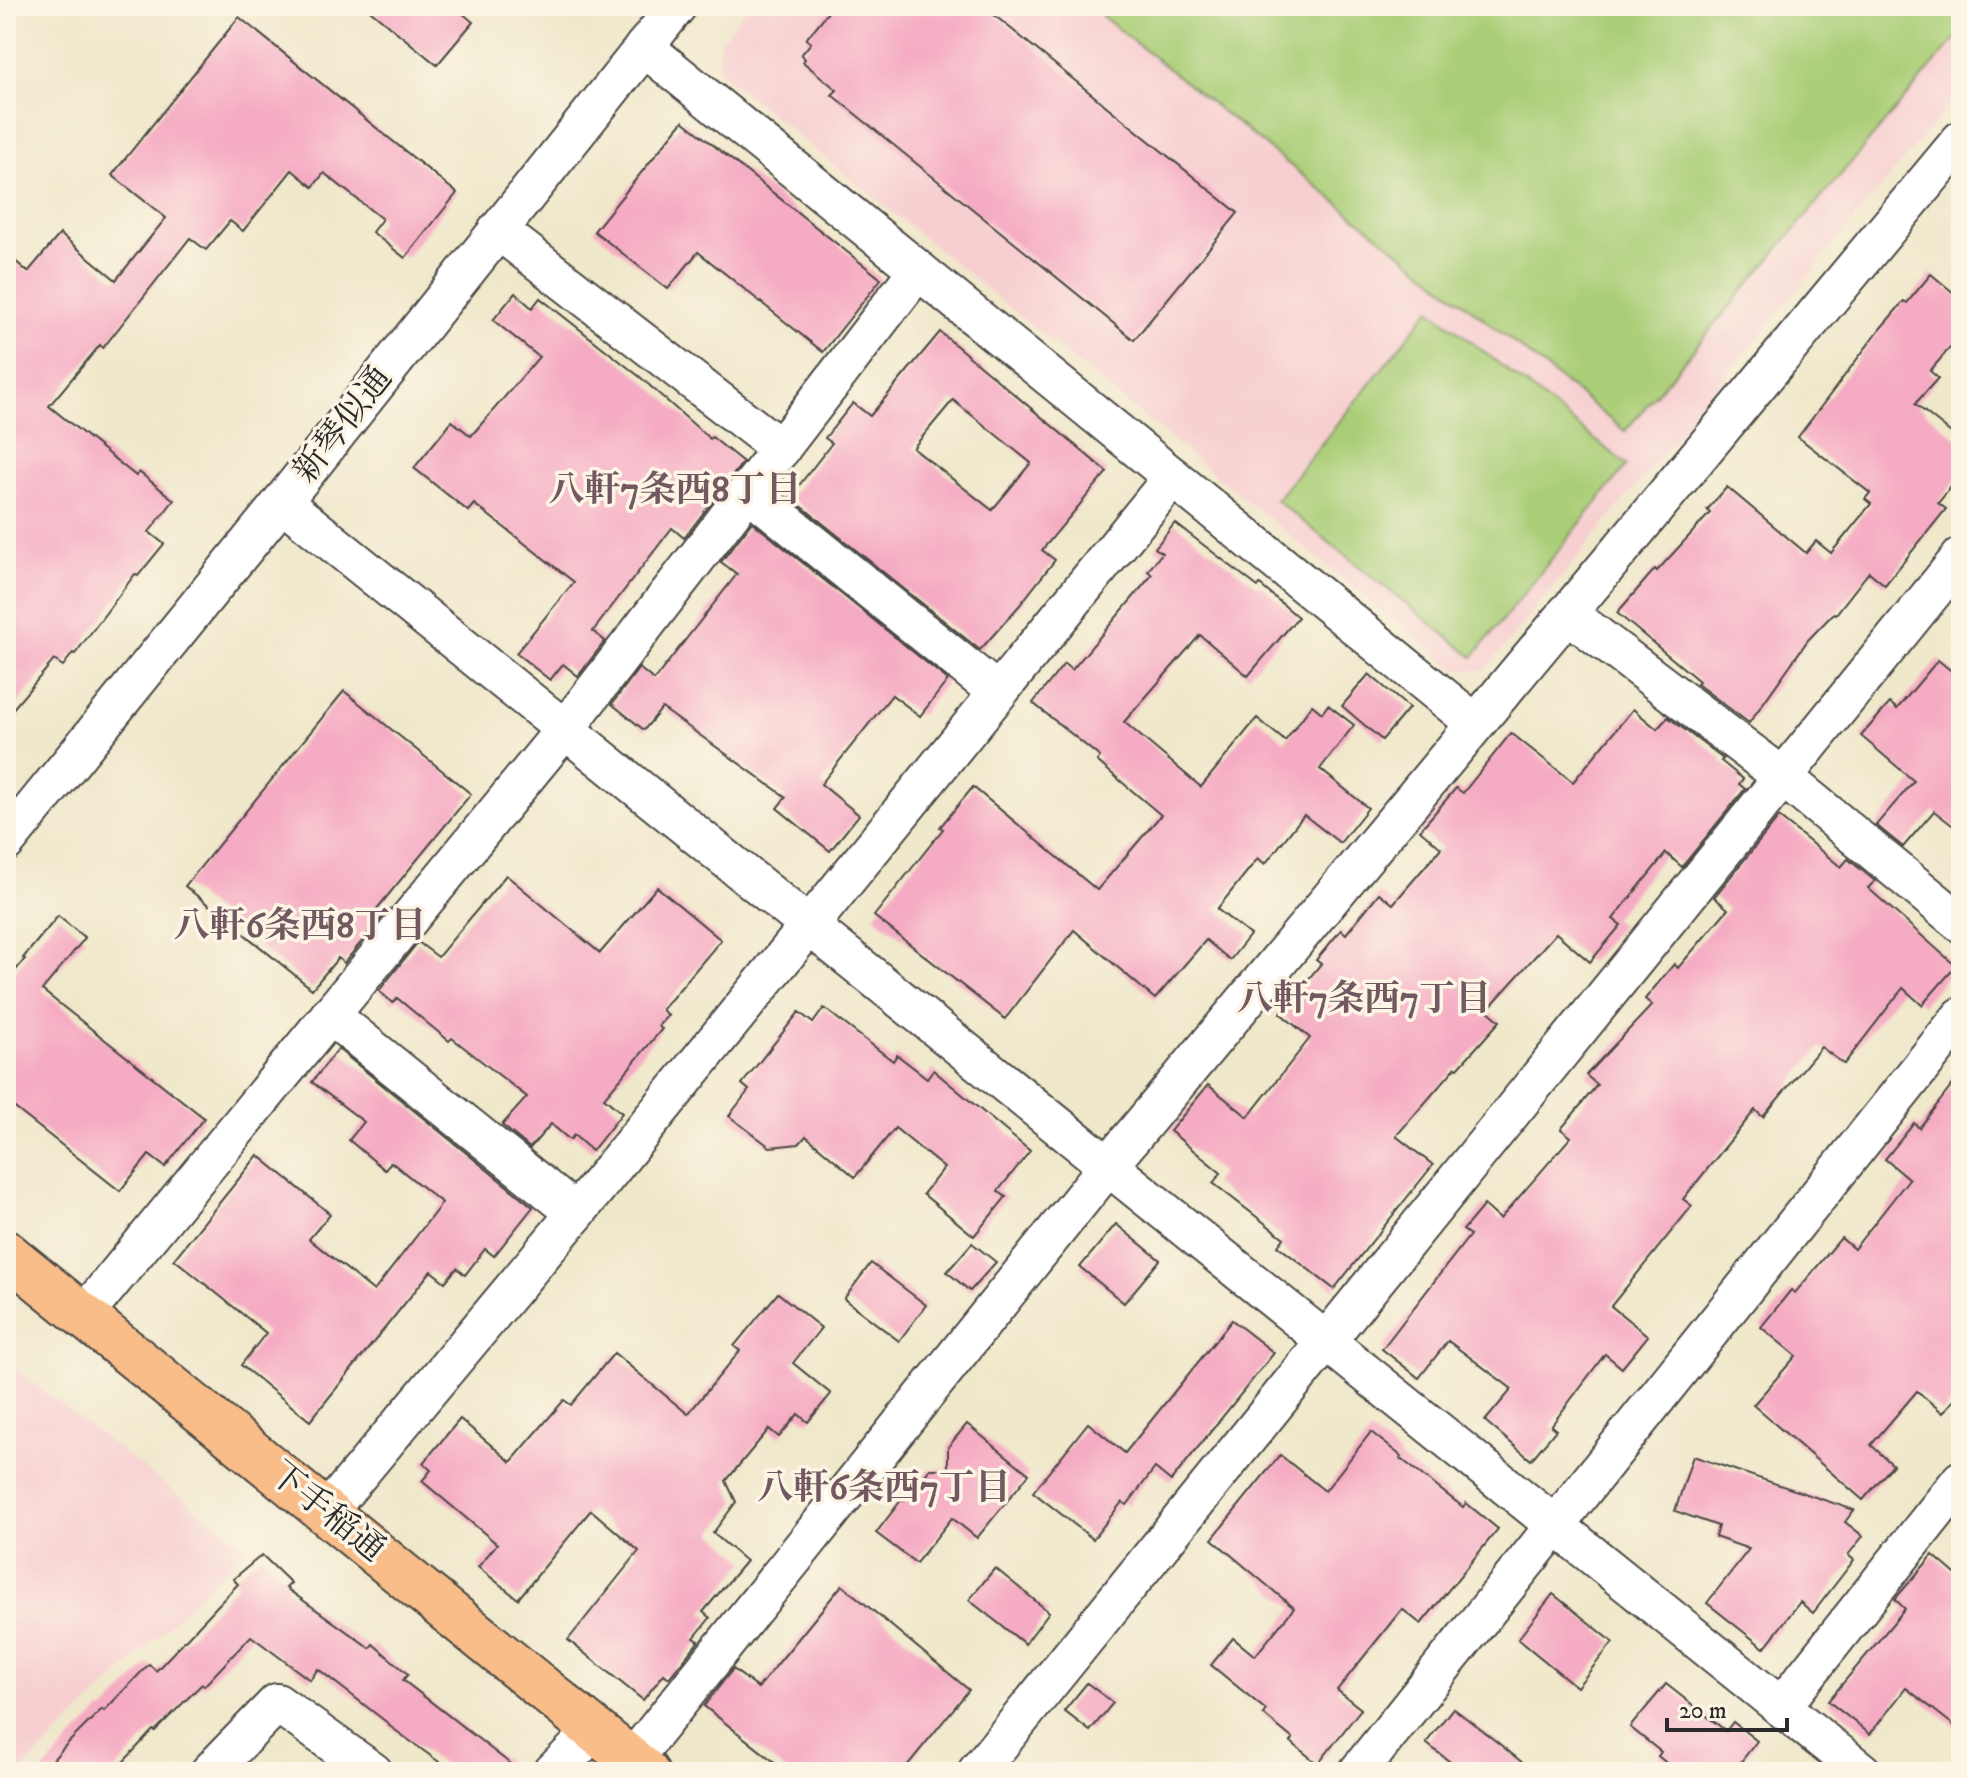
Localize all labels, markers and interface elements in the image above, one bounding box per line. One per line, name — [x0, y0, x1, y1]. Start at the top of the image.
street label: 新琴似通 — [285, 358, 401, 492]
district label: 八軒7条西8丁目 — [549, 468, 802, 513]
district label: 八軒6条西8丁目 — [174, 904, 426, 949]
district label: 八軒7条西7丁目 — [1237, 977, 1491, 1022]
street label: 下手稲通 — [261, 1453, 393, 1571]
district label: 八軒6条西7丁目 — [757, 1466, 1011, 1511]
scale bar — [1667, 1682, 1787, 1732]
text: 20 m — [1679, 1696, 1727, 1726]

